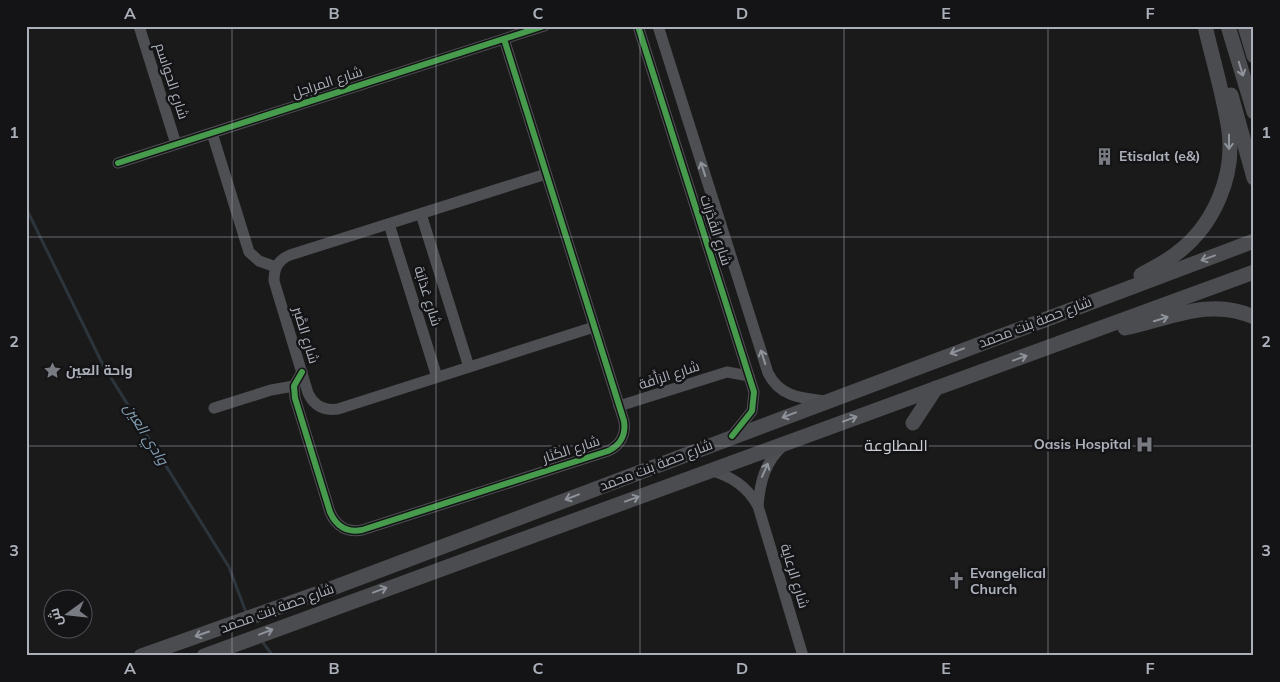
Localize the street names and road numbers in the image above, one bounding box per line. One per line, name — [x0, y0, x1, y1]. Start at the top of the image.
street label: شارع الحواسم — [150, 40, 193, 122]
street label: شارع المراجل — [289, 62, 365, 102]
street label: شارع القُدْرَات — [696, 192, 736, 268]
street label: شارع عَدَابَة — [410, 264, 446, 328]
street label: شارع حصة بنت محمد — [976, 292, 1094, 352]
street label: شارع الصَّبر — [289, 303, 323, 366]
street label: شارع الرَأَفَة — [636, 356, 702, 393]
street label: شارع الكَنَار — [539, 431, 602, 467]
street label: شارع حصة بنت محمد — [597, 435, 715, 495]
street label: شارع الرعاية — [777, 541, 813, 611]
street label: شارع حصة بنت محمد — [218, 579, 336, 637]

